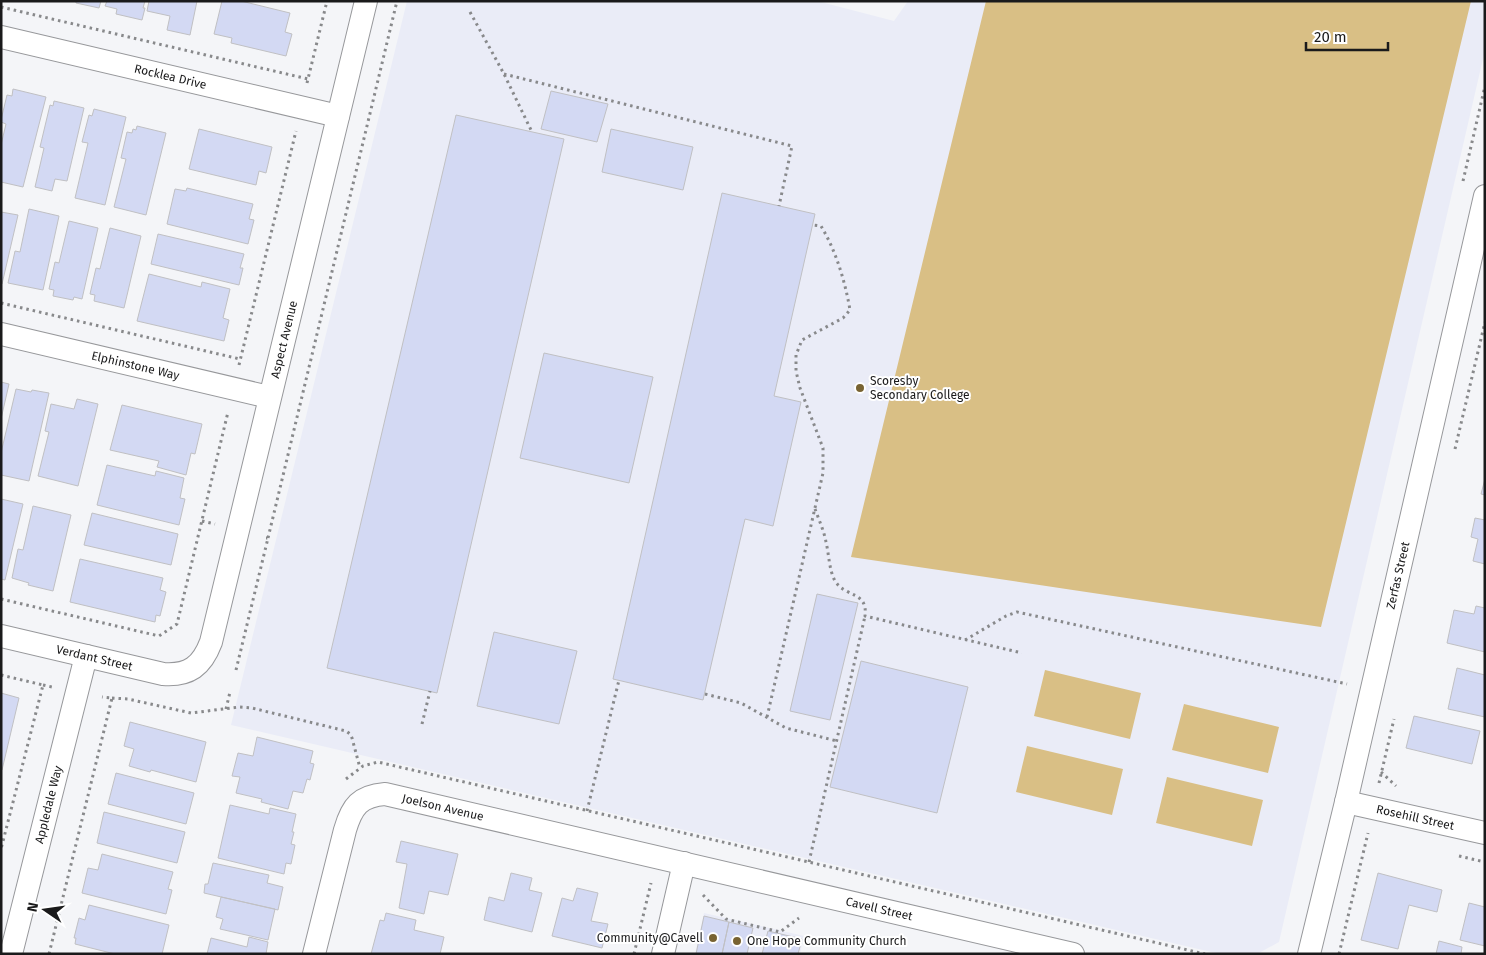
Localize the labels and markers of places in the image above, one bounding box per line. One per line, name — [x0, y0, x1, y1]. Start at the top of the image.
place label: Scoresby Secondary College — [870, 374, 970, 402]
marker: Scoresby Secondary College — [854, 382, 866, 394]
place label: Community@Cavell — [597, 931, 703, 945]
marker: Community@Cavell — [707, 932, 719, 944]
place label: One Hope Community Church — [747, 934, 907, 948]
marker: One Hope Community Church — [731, 935, 743, 947]

